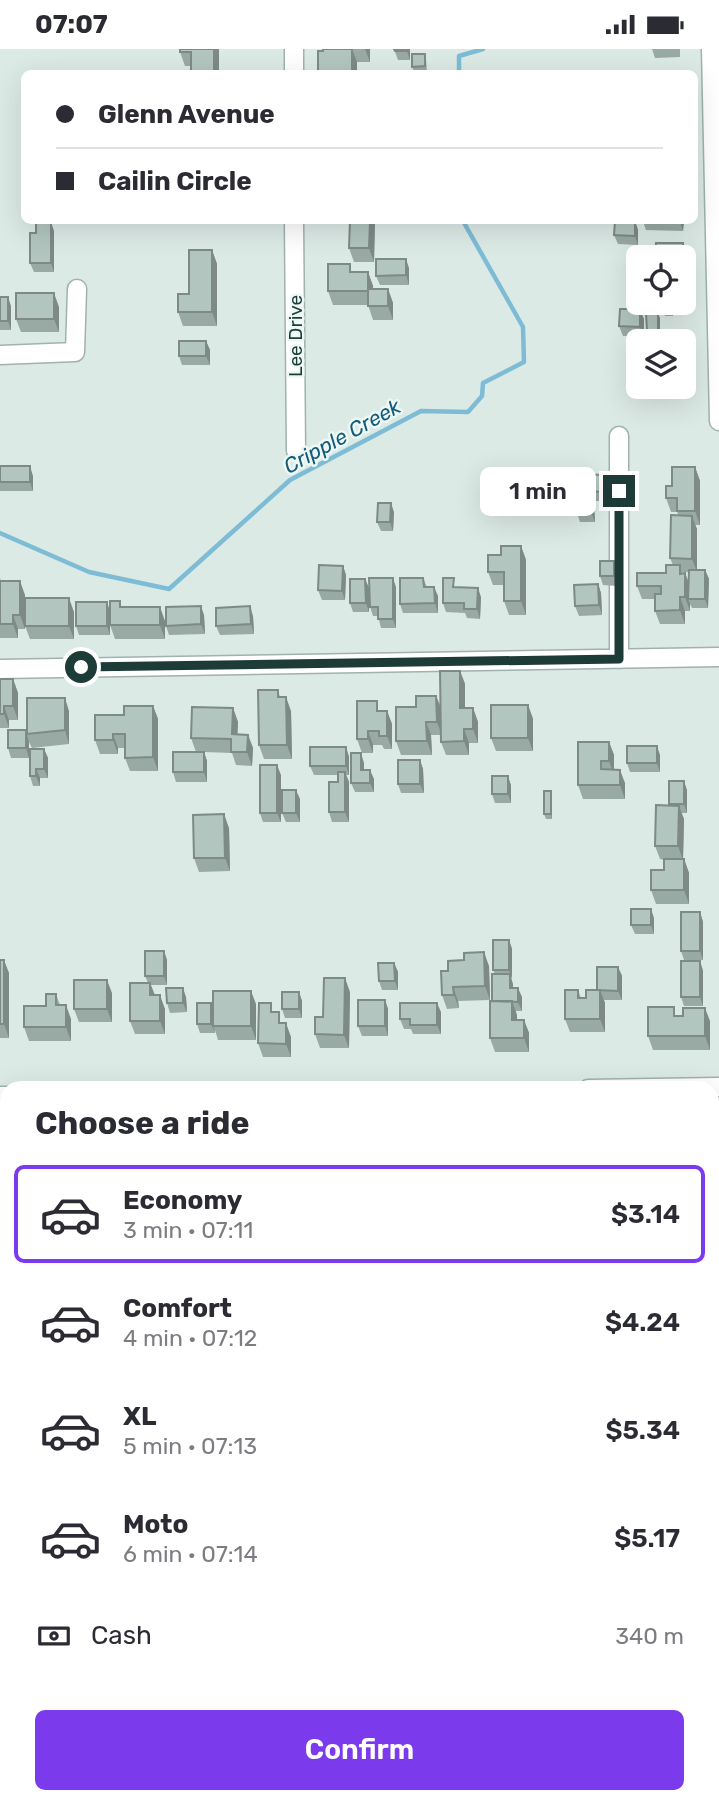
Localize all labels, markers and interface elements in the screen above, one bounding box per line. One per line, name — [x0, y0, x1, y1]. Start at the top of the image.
text: 07:07 — [35, 9, 108, 40]
text: Glenn Avenue — [98, 99, 275, 130]
text: Cailin Circle — [98, 166, 252, 197]
map controls — [626, 245, 696, 399]
button: locate — [626, 245, 696, 315]
street label: Lee Drive — [284, 295, 307, 377]
button: layers — [626, 329, 696, 399]
water label: Cripple Creek — [279, 393, 406, 479]
callout: 1 min — [479, 467, 594, 515]
route end — [603, 475, 635, 507]
text: 1 min — [509, 477, 567, 505]
route start — [65, 651, 97, 683]
text: Choose a ride — [35, 1104, 249, 1142]
icon: car — [39, 1183, 102, 1246]
text: Economy — [123, 1185, 242, 1216]
text: $3.14 — [611, 1199, 680, 1230]
text: 3 min · 07:11 — [123, 1216, 253, 1244]
icon: car — [39, 1291, 102, 1354]
text: Comfort — [123, 1293, 232, 1324]
text: $4.24 — [605, 1307, 680, 1338]
text: 4 min · 07:12 — [123, 1324, 257, 1352]
icon: car — [39, 1399, 102, 1462]
text: XL — [123, 1401, 156, 1432]
text: $5.34 — [605, 1415, 680, 1446]
text: 5 min · 07:13 — [123, 1432, 257, 1460]
icon: car — [39, 1507, 102, 1570]
text: Moto — [123, 1509, 188, 1540]
text: $5.17 — [614, 1523, 680, 1554]
text: 6 min · 07:14 — [123, 1540, 258, 1568]
icon: cash — [35, 1617, 73, 1655]
text: Cash — [91, 1620, 152, 1651]
text: 340 m — [615, 1622, 684, 1650]
button: Confirm — [35, 1710, 684, 1790]

